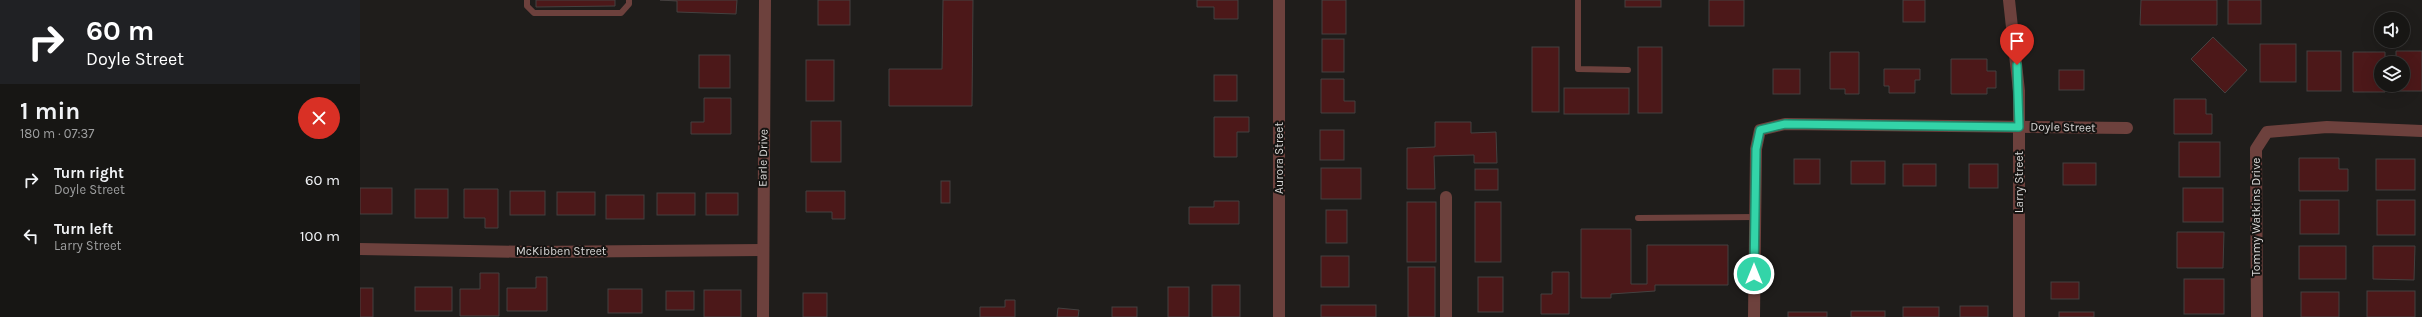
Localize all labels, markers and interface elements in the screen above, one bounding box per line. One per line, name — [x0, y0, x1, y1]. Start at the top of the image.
map controls — [2374, 12, 2410, 92]
button: sound — [2374, 12, 2410, 48]
text: 60 m — [86, 14, 154, 47]
icon: right — [20, 16, 72, 68]
pin — [2000, 24, 2034, 65]
icon: arrive — [2006, 30, 2028, 52]
text: Doyle Street — [86, 48, 184, 70]
button: layers — [2374, 56, 2410, 92]
text: 1 min — [20, 97, 80, 125]
button: close — [298, 97, 340, 139]
street label: Doyle Street — [2030, 119, 2096, 135]
street label: Aurora Street — [1272, 122, 1286, 194]
text: 180 m · 07:37 — [20, 126, 94, 141]
street label: Earle Drive — [755, 129, 771, 187]
street label: Larry Street — [2012, 150, 2026, 213]
street label: Tommy Watkins Drive — [2249, 158, 2263, 276]
text: Turn right — [54, 164, 124, 182]
icon: right — [20, 169, 42, 191]
text: 60 m — [305, 171, 340, 189]
text: Doyle Street — [54, 182, 125, 197]
text: Turn left — [54, 220, 113, 238]
icon: left — [20, 225, 42, 247]
text: 100 m — [300, 227, 340, 245]
text: Larry Street — [54, 238, 121, 253]
street label: McKibben Street — [516, 244, 607, 258]
position arrow — [1733, 253, 1775, 295]

